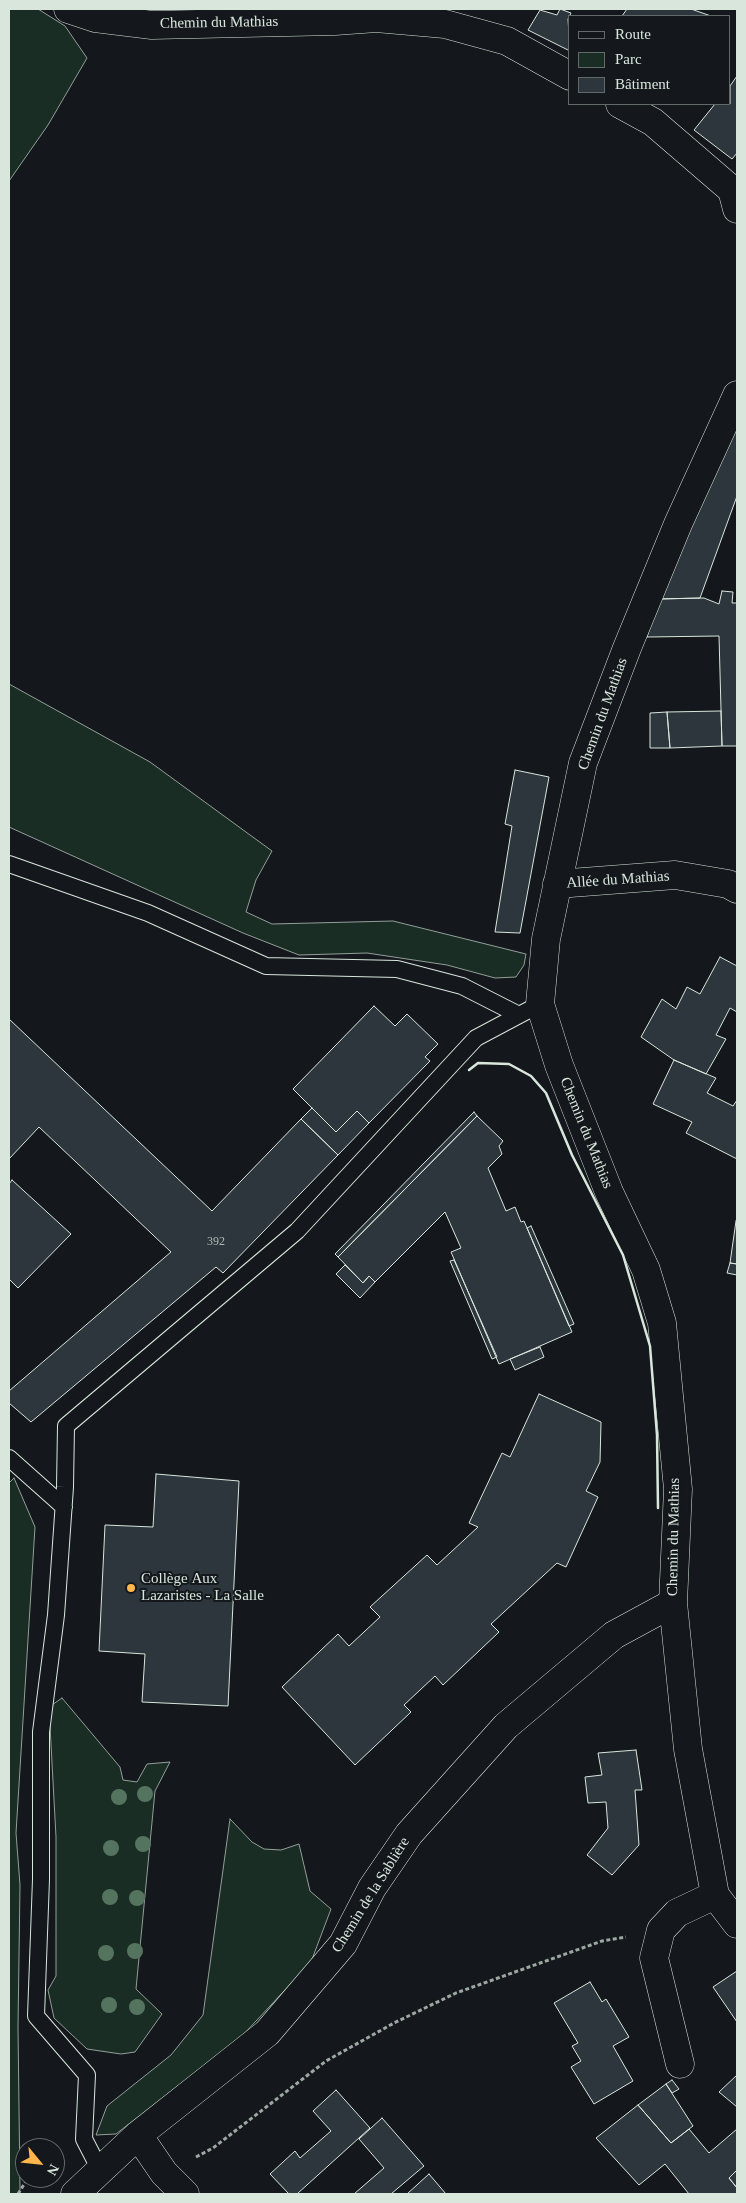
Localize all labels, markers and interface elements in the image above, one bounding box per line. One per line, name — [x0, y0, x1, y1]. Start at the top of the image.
street label: Chemin du Mathias — [160, 13, 278, 33]
legend — [568, 15, 731, 105]
text: Route — [615, 26, 651, 42]
text: Parc — [615, 51, 642, 67]
text: Bâtiment — [615, 76, 670, 92]
street label: Chemin du Mathias — [574, 655, 632, 773]
street label: Allée du Mathias — [566, 867, 670, 893]
street label: Chemin du Mathias — [555, 1075, 617, 1191]
house number: 392 — [207, 1235, 225, 1249]
street label: Chemin du Mathias — [664, 1478, 684, 1596]
place label: Collège Aux Lazaristes - La Salle — [141, 1570, 264, 1605]
marker: Collège Aux Lazaristes - La Salle — [125, 1582, 137, 1594]
street label: Chemin de la Sablière — [328, 1834, 414, 1956]
north arrow — [15, 2138, 65, 2188]
text: N — [44, 2162, 62, 2178]

